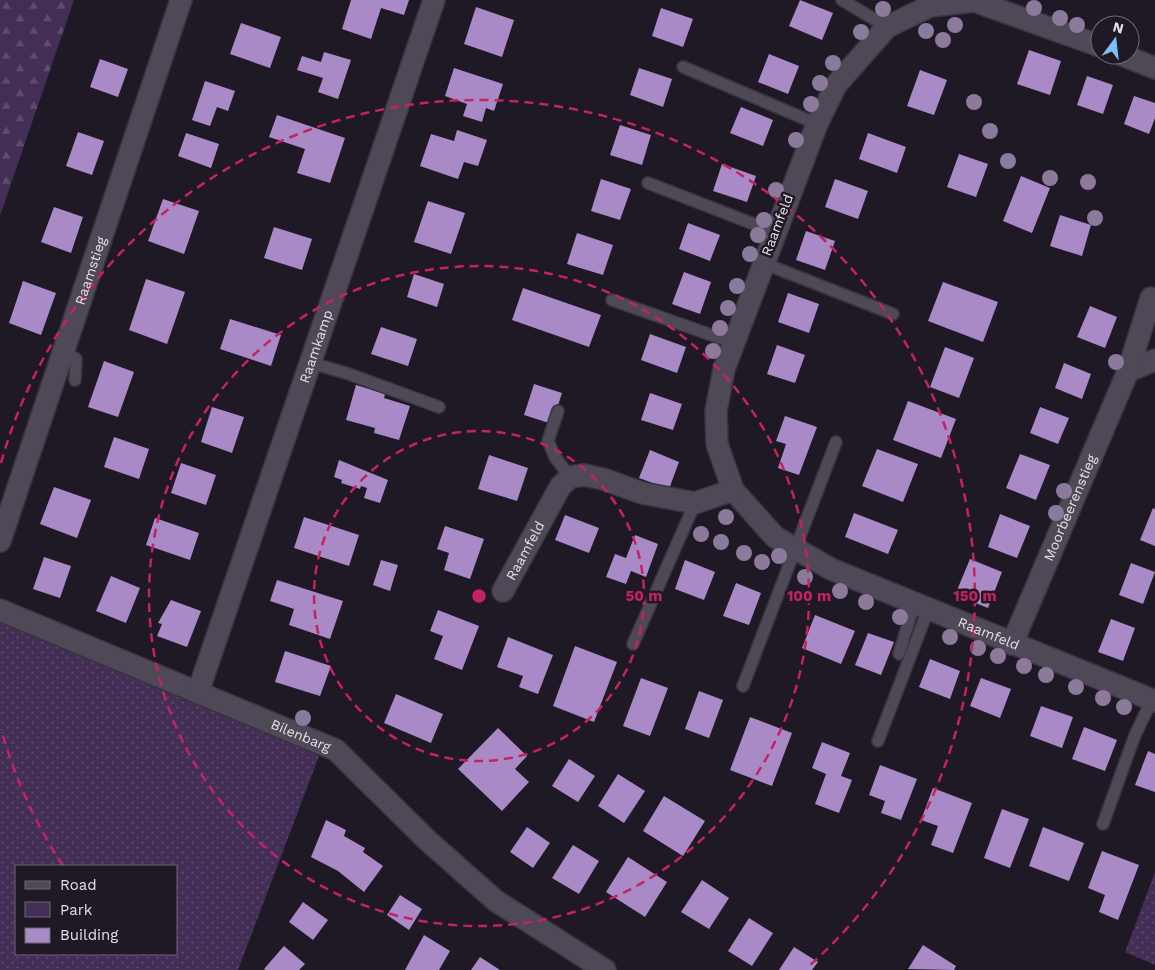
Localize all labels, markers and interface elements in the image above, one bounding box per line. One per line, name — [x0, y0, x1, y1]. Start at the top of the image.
north arrow — [1090, 15, 1140, 65]
text: N — [1111, 18, 1125, 37]
street label: Raamfeld — [758, 192, 796, 258]
street label: Raamstieg — [72, 234, 109, 307]
street label: Raamkamp — [296, 308, 336, 385]
street label: Moorbeerenstieg — [1040, 452, 1100, 563]
street label: Raamfeld — [502, 518, 548, 583]
centre of rings — [470, 587, 488, 605]
text: 50 m — [626, 587, 662, 605]
text: 100 m — [787, 587, 831, 605]
text: 150 m — [953, 587, 997, 605]
street label: Raamfeld — [956, 614, 1022, 653]
street label: Bilenbarg — [269, 716, 334, 755]
legend — [15, 865, 178, 955]
text: Road — [60, 876, 97, 894]
text: Park — [60, 901, 93, 919]
text: Building — [60, 926, 118, 944]

